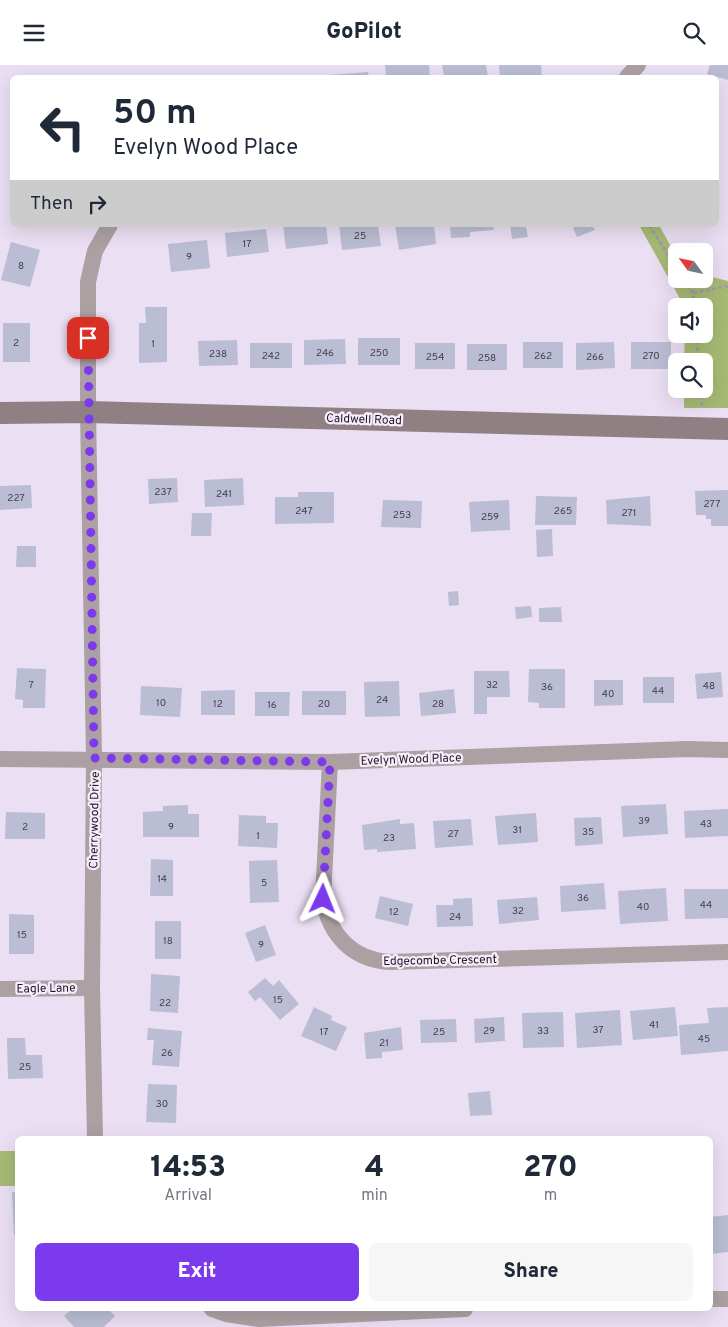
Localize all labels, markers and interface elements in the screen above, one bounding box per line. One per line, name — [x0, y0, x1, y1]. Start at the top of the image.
icon: menu — [20, 19, 48, 47]
text: GoPilot — [326, 19, 402, 46]
icon: search — [680, 19, 708, 47]
text: 50 m — [113, 92, 197, 136]
icon: left — [30, 95, 95, 160]
text: Evelyn Wood Place — [113, 135, 298, 162]
icon: right — [83, 190, 111, 218]
text: Then — [30, 192, 73, 216]
house number: 25 — [354, 230, 366, 243]
house number: 17 — [243, 238, 251, 251]
north arrow — [668, 243, 712, 287]
map controls — [668, 243, 713, 398]
house number: 9 — [186, 251, 192, 264]
house number: 8 — [18, 260, 24, 273]
button: sound — [668, 298, 713, 343]
pin — [67, 317, 109, 359]
icon: arrive — [74, 324, 102, 352]
house number: 2 — [13, 337, 19, 350]
house number: 1 — [151, 338, 155, 351]
house number: 246 — [316, 347, 334, 360]
house number: 250 — [370, 347, 388, 360]
house number: 238 — [209, 348, 227, 361]
house number: 242 — [262, 350, 280, 363]
house number: 262 — [534, 350, 552, 363]
house number: 270 — [642, 350, 660, 363]
house number: 254 — [426, 351, 444, 364]
house number: 266 — [586, 351, 604, 364]
house number: 258 — [478, 352, 496, 365]
button: search — [668, 353, 713, 398]
street label: Caldwell Road — [326, 411, 402, 429]
house number: 237 — [154, 486, 172, 499]
house number: 241 — [216, 488, 232, 501]
house number: 227 — [7, 492, 25, 505]
house number: 277 — [704, 498, 720, 511]
house number: 247 — [295, 505, 313, 518]
house number: 265 — [554, 505, 572, 518]
house number: 271 — [621, 507, 637, 520]
house number: 253 — [393, 509, 411, 522]
house number: 259 — [481, 511, 499, 524]
house number: 7 — [28, 679, 34, 692]
house number: 32 — [486, 679, 498, 692]
house number: 48 — [703, 680, 715, 693]
house number: 36 — [541, 681, 553, 694]
house number: 44 — [652, 685, 664, 698]
house number: 40 — [602, 688, 614, 701]
house number: 24 — [376, 694, 388, 707]
house number: 10 — [156, 697, 166, 710]
house number: 12 — [213, 698, 223, 711]
house number: 20 — [318, 698, 330, 711]
house number: 28 — [432, 698, 444, 711]
house number: 16 — [267, 699, 277, 712]
street label: Evelyn Wood Place — [360, 750, 462, 770]
street label: Cherrywood Drive — [86, 771, 104, 869]
house number: 39 — [638, 815, 650, 828]
house number: 43 — [700, 818, 712, 831]
house number: 2 — [22, 821, 28, 834]
house number: 9 — [168, 821, 174, 834]
house number: 31 — [512, 824, 522, 837]
house number: 35 — [582, 826, 594, 839]
house number: 27 — [447, 828, 459, 841]
house number: 1 — [256, 830, 260, 843]
house number: 23 — [383, 832, 395, 845]
position arrow — [296, 872, 348, 924]
house number: 14 — [157, 873, 167, 886]
house number: 5 — [261, 877, 267, 890]
house number: 36 — [577, 892, 589, 905]
house number: 44 — [700, 899, 712, 912]
house number: 40 — [637, 901, 649, 914]
house number: 32 — [512, 905, 524, 918]
house number: 12 — [389, 906, 399, 919]
house number: 24 — [449, 911, 461, 924]
house number: 15 — [17, 929, 27, 942]
house number: 18 — [163, 935, 173, 948]
house number: 9 — [258, 939, 264, 952]
street label: Edgecombe Crescent — [383, 952, 497, 970]
street label: Eagle Lane — [16, 980, 76, 998]
house number: 15 — [273, 994, 283, 1007]
house number: 22 — [159, 997, 171, 1010]
house number: 41 — [649, 1019, 659, 1032]
house number: 37 — [592, 1024, 604, 1037]
house number: 29 — [483, 1025, 495, 1038]
house number: 33 — [537, 1025, 549, 1038]
house number: 17 — [320, 1026, 328, 1039]
house number: 25 — [433, 1026, 445, 1039]
house number: 45 — [698, 1033, 710, 1046]
house number: 21 — [379, 1037, 389, 1050]
house number: 26 — [161, 1047, 173, 1060]
house number: 25 — [19, 1061, 31, 1074]
house number: 30 — [156, 1098, 168, 1111]
text: 14:53 — [150, 1150, 226, 1187]
text: 4 — [365, 1150, 384, 1187]
text: 270 — [523, 1150, 578, 1187]
text: Arrival — [164, 1186, 212, 1206]
text: min — [361, 1186, 388, 1206]
text: m — [544, 1186, 557, 1206]
button: Exit — [35, 1243, 359, 1301]
button: Share — [369, 1243, 693, 1301]

